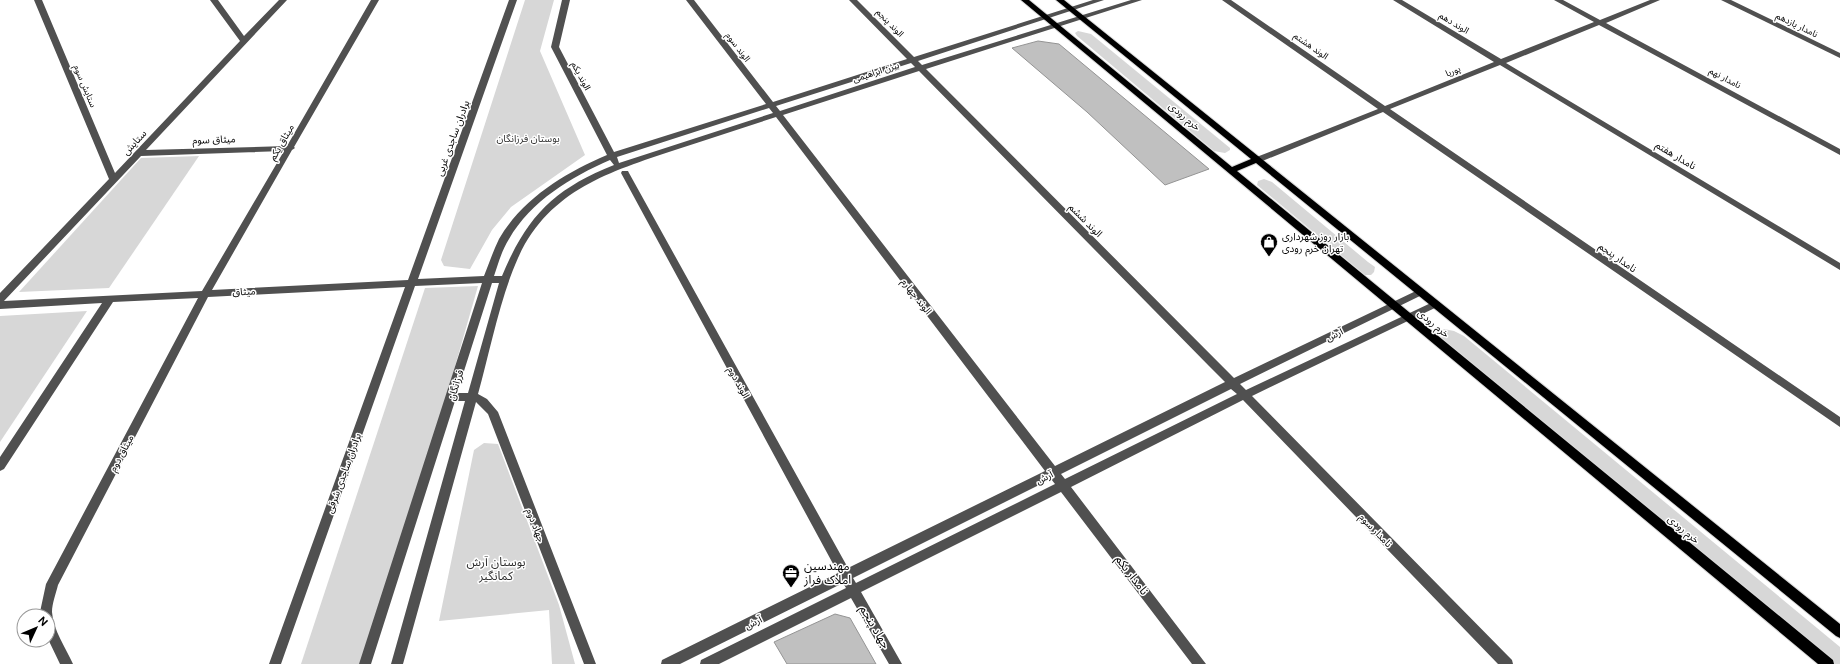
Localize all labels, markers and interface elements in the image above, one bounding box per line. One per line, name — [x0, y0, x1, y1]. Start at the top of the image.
street label: الوند پنجم — [873, 6, 906, 40]
street label: الوند دهم — [1436, 9, 1471, 37]
street label: نامدار یازدهم — [1774, 10, 1820, 41]
street label: الوند سوم — [722, 30, 753, 65]
street label: الوند هشتم — [1291, 30, 1331, 63]
street label: بیژن ابراهیمی — [851, 59, 901, 85]
street label: الوند یکم — [568, 60, 593, 93]
street label: پوریا — [1444, 62, 1463, 79]
street label: ستایش سوم — [70, 63, 99, 110]
street label: نامدار نهم — [1707, 65, 1743, 92]
street label: برادران ساجدی غربی — [433, 98, 472, 178]
street label: خرم رودی — [1165, 99, 1203, 135]
street label: میثاق یکم — [266, 122, 298, 163]
street label: ستایش — [119, 127, 150, 158]
street label: میثاق سوم — [192, 132, 236, 149]
park label: بوستان فرزانگان — [496, 132, 560, 145]
street label: نامدار هفتم — [1653, 138, 1699, 174]
street label: الوند ششم — [1065, 201, 1105, 241]
place label: بازار روز شهرداری تهران خرم رودی — [1282, 230, 1350, 257]
shop icon: بازار روز شهرداری تهران خرم رودی — [1259, 232, 1279, 257]
street label: نامدار پنجم — [1596, 240, 1639, 276]
street label: الوند چهارم — [897, 276, 935, 318]
street label: میثاق — [232, 284, 256, 299]
street label: خرم رودی — [1414, 306, 1452, 342]
street label: آرش — [1323, 324, 1346, 344]
street label: الوند دوم — [723, 364, 753, 401]
street label: فرزانگان — [445, 368, 466, 402]
street label: برادران ساجدی شرقی — [323, 431, 364, 515]
street label: میثاق دوم — [106, 432, 138, 475]
street label: آرش — [1033, 467, 1056, 487]
street label: جهاد دوم — [521, 506, 548, 545]
street label: نامدار سوم — [1355, 511, 1395, 552]
street label: خرم رودی — [1664, 512, 1702, 548]
street label: نامدار یکم — [1111, 552, 1152, 599]
park label: بوستان آرش کمانگیر — [466, 554, 526, 584]
place label: مهندسین املاک فراز — [803, 558, 851, 588]
office icon: مهندسین املاک فراز — [781, 563, 801, 588]
street label: جهاد پنجم — [855, 602, 894, 652]
north arrow — [16, 608, 56, 648]
street label: آرش — [742, 612, 765, 632]
text: N — [35, 613, 51, 629]

